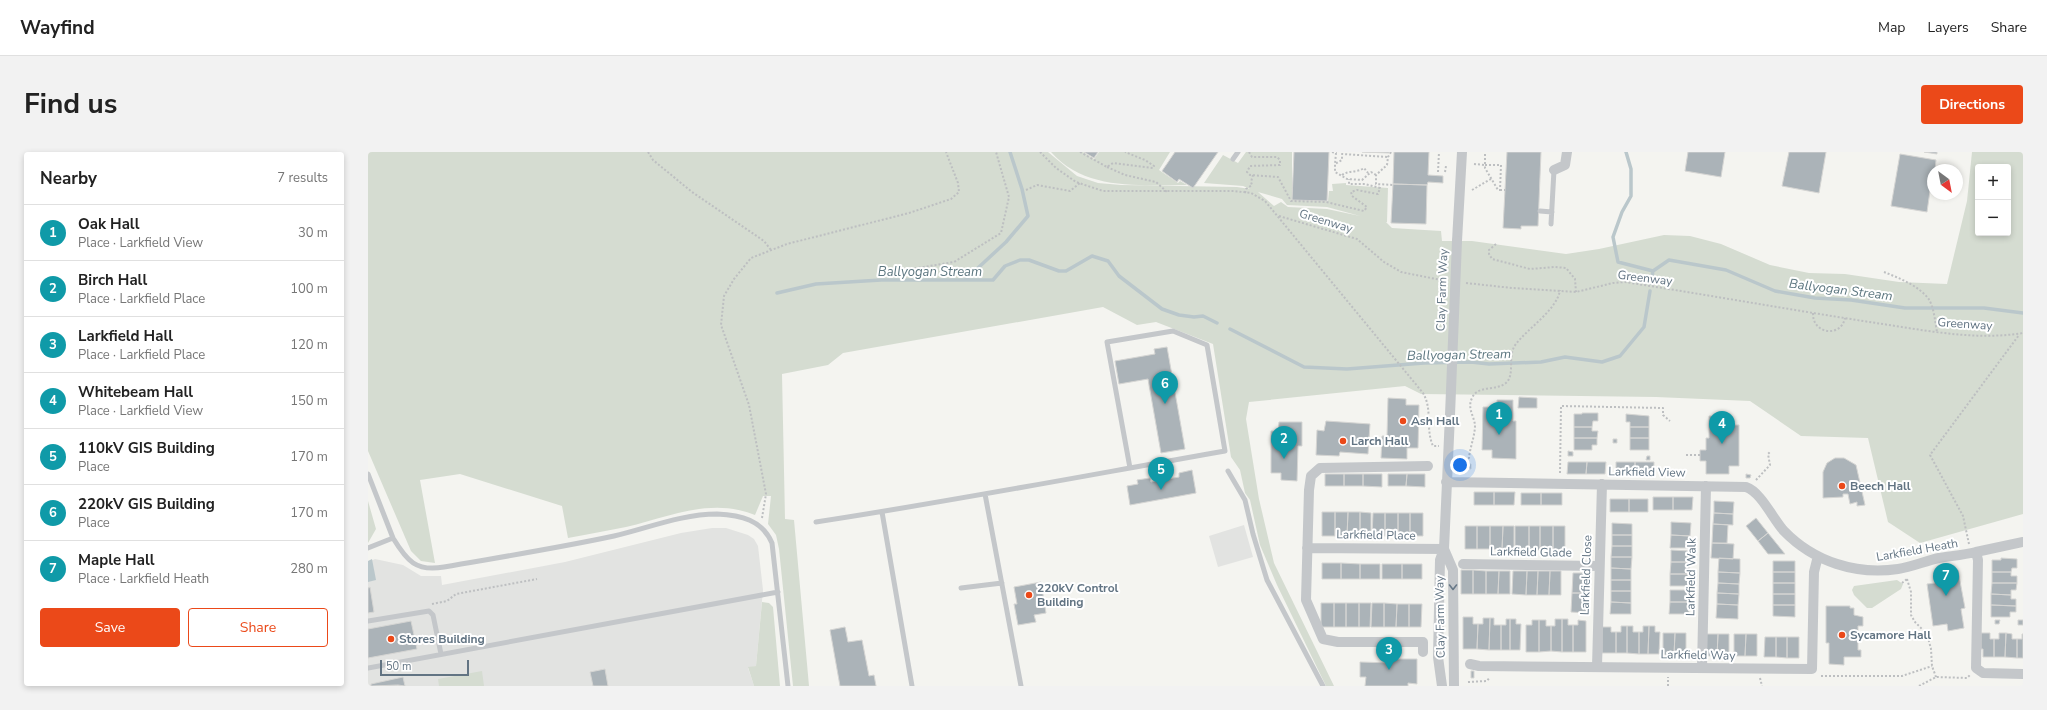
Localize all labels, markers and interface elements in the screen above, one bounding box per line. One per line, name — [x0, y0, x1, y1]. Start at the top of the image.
text: Wayfind — [20, 15, 95, 41]
text: Map — [1878, 18, 1905, 37]
text: Layers — [1927, 18, 1969, 37]
text: Share — [1991, 18, 2027, 37]
text: Find us — [24, 85, 118, 123]
button: Directions — [1921, 85, 2023, 124]
north arrow — [1927, 164, 1963, 200]
map controls — [1975, 164, 2011, 236]
button: + — [1975, 164, 2011, 200]
text: Nearby — [40, 167, 97, 190]
text: 7 results — [277, 169, 328, 187]
button: − — [1975, 200, 2011, 236]
street label: Greenway — [1297, 205, 1355, 237]
text: Oak Hall — [78, 214, 139, 234]
text: 1 — [49, 224, 57, 242]
text: 30 m — [298, 224, 328, 242]
text: Place · Larkfield View — [78, 234, 203, 252]
street label: Clay Farm Way — [1433, 248, 1451, 332]
water label: Ballyogan Stream — [878, 263, 982, 281]
street label: Greenway — [1617, 267, 1674, 289]
text: Birch Hall — [78, 270, 147, 290]
water label: Ballyogan Stream — [1788, 275, 1894, 305]
text: 2 — [49, 280, 57, 298]
text: 100 m — [290, 280, 328, 298]
text: Place · Larkfield Place — [78, 290, 205, 308]
street label: Greenway — [1937, 314, 1994, 334]
text: Larkfield Hall — [78, 326, 173, 346]
text: 3 — [49, 336, 57, 354]
text: 120 m — [290, 336, 328, 354]
water label: Ballyogan Stream — [1407, 345, 1511, 365]
text: Place · Larkfield Place — [78, 346, 205, 364]
pin: 6 — [1152, 371, 1178, 404]
text: Whitebeam Hall — [78, 382, 193, 402]
text: 4 — [49, 392, 57, 410]
text: 150 m — [290, 392, 328, 410]
text: Place · Larkfield View — [78, 402, 203, 420]
pin: 1 — [1486, 402, 1512, 435]
pin: 4 — [1709, 411, 1735, 444]
place label: Ash Hall — [1411, 413, 1460, 429]
marker: Ash Hall — [1398, 416, 1408, 426]
pin: 2 — [1271, 426, 1297, 459]
place label: Larch Hall — [1351, 433, 1409, 449]
marker: Larch Hall — [1338, 436, 1348, 446]
text: 110kV GIS Building — [78, 438, 215, 458]
text: 5 — [49, 448, 57, 466]
text: 170 m — [290, 448, 328, 466]
your location — [1450, 455, 1470, 475]
pin: 5 — [1148, 457, 1174, 490]
text: Place — [78, 458, 110, 476]
street label: Larkfield View — [1608, 463, 1686, 481]
place label: Beech Hall — [1850, 478, 1911, 494]
marker: Beech Hall — [1837, 481, 1847, 491]
text: 220kV GIS Building — [78, 494, 215, 514]
text: 6 — [49, 504, 57, 522]
text: 170 m — [290, 504, 328, 522]
text: Place — [78, 514, 110, 532]
street label: Larkfield Place — [1336, 526, 1416, 544]
street label: Larkfield Close — [1577, 535, 1595, 615]
street label: Larkfield Heath — [1875, 535, 1959, 565]
street label: Larkfield Walk — [1682, 537, 1700, 616]
street label: Larkfield Glade — [1490, 543, 1572, 561]
text: Maple Hall — [78, 550, 155, 570]
text: 7 — [49, 560, 57, 578]
text: 280 m — [290, 560, 328, 578]
pin: 7 — [1933, 563, 1959, 596]
text: Place · Larkfield Heath — [78, 570, 209, 588]
street label: Clay Farm Way — [1431, 575, 1449, 658]
place label: 220kV Control Building — [1037, 580, 1119, 610]
one-way arrow — [1449, 584, 1457, 590]
marker: 220kV Control Building — [1024, 590, 1034, 600]
button: Save — [40, 608, 180, 647]
button: Share — [188, 608, 328, 647]
place label: Sycamore Hall — [1850, 627, 1931, 643]
marker: Sycamore Hall — [1837, 630, 1847, 640]
place label: Stores Building — [399, 631, 485, 647]
marker: Stores Building — [386, 634, 396, 644]
pin: 3 — [1376, 637, 1402, 670]
street label: Larkfield Way — [1660, 646, 1736, 664]
scale bar — [380, 658, 469, 677]
text: 50 m — [386, 659, 411, 674]

